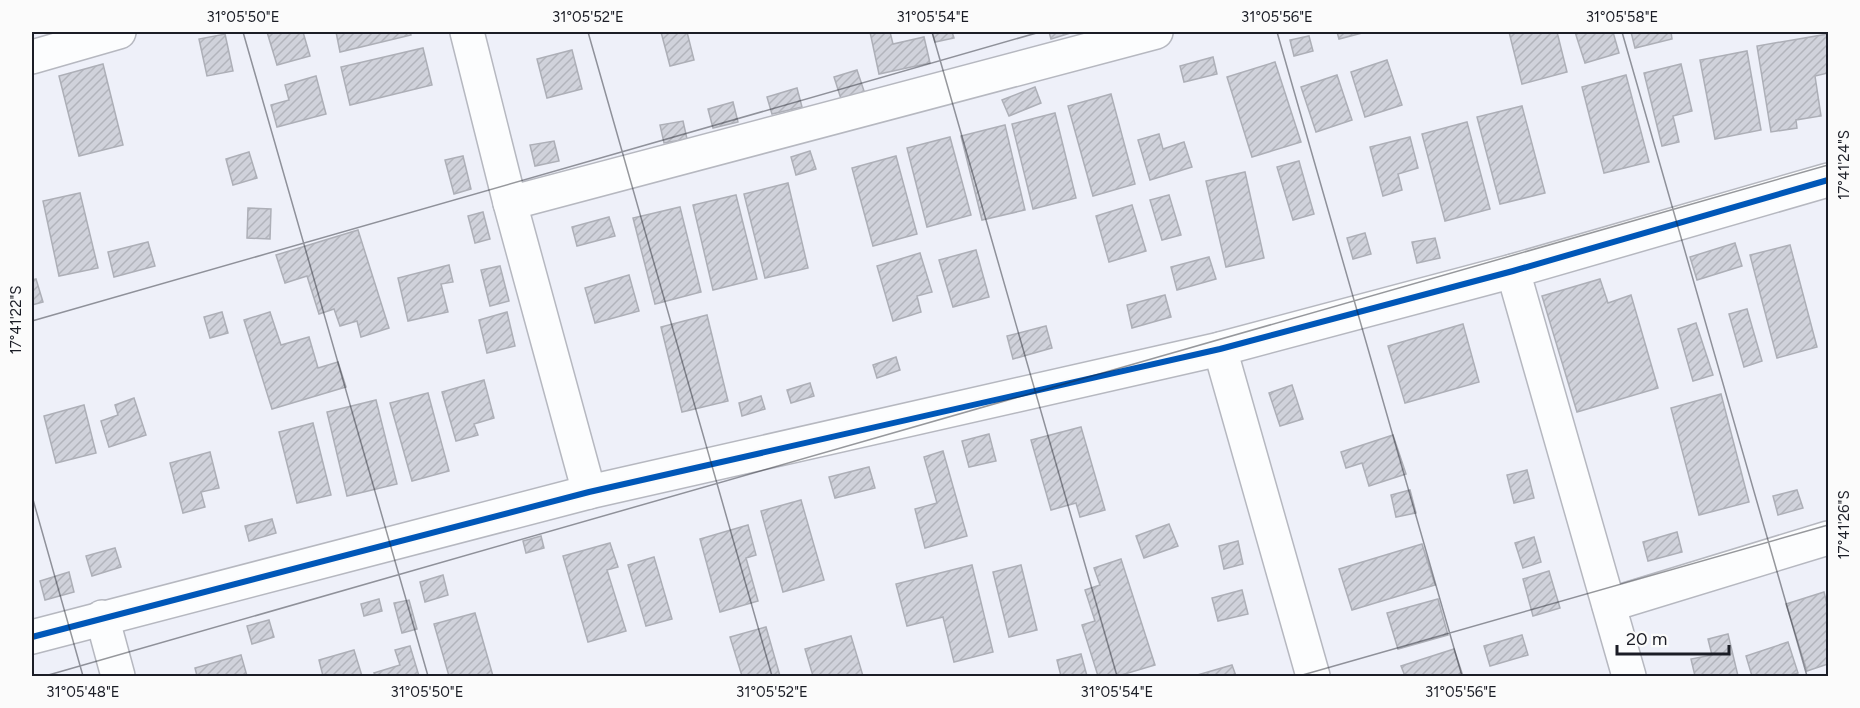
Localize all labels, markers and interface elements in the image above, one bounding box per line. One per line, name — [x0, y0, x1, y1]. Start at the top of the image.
text: 31°05'50"E — [206, 8, 280, 26]
text: 31°05'52"E — [552, 8, 624, 26]
text: 31°05'54"E — [897, 8, 969, 26]
text: 31°05'56"E — [1241, 8, 1313, 26]
text: 31°05'58"E — [1586, 8, 1658, 26]
text: 17°41'24"S — [1835, 130, 1853, 200]
text: 17°41'22"S — [7, 285, 25, 355]
text: 17°41'26"S — [1835, 490, 1853, 560]
scale bar — [1617, 618, 1730, 656]
text: 20 m — [1626, 628, 1667, 650]
text: 31°05'48"E — [46, 683, 120, 701]
text: 31°05'50"E — [390, 683, 464, 701]
text: 31°05'52"E — [736, 683, 808, 701]
text: 31°05'54"E — [1081, 683, 1153, 701]
text: 31°05'56"E — [1425, 683, 1497, 701]

